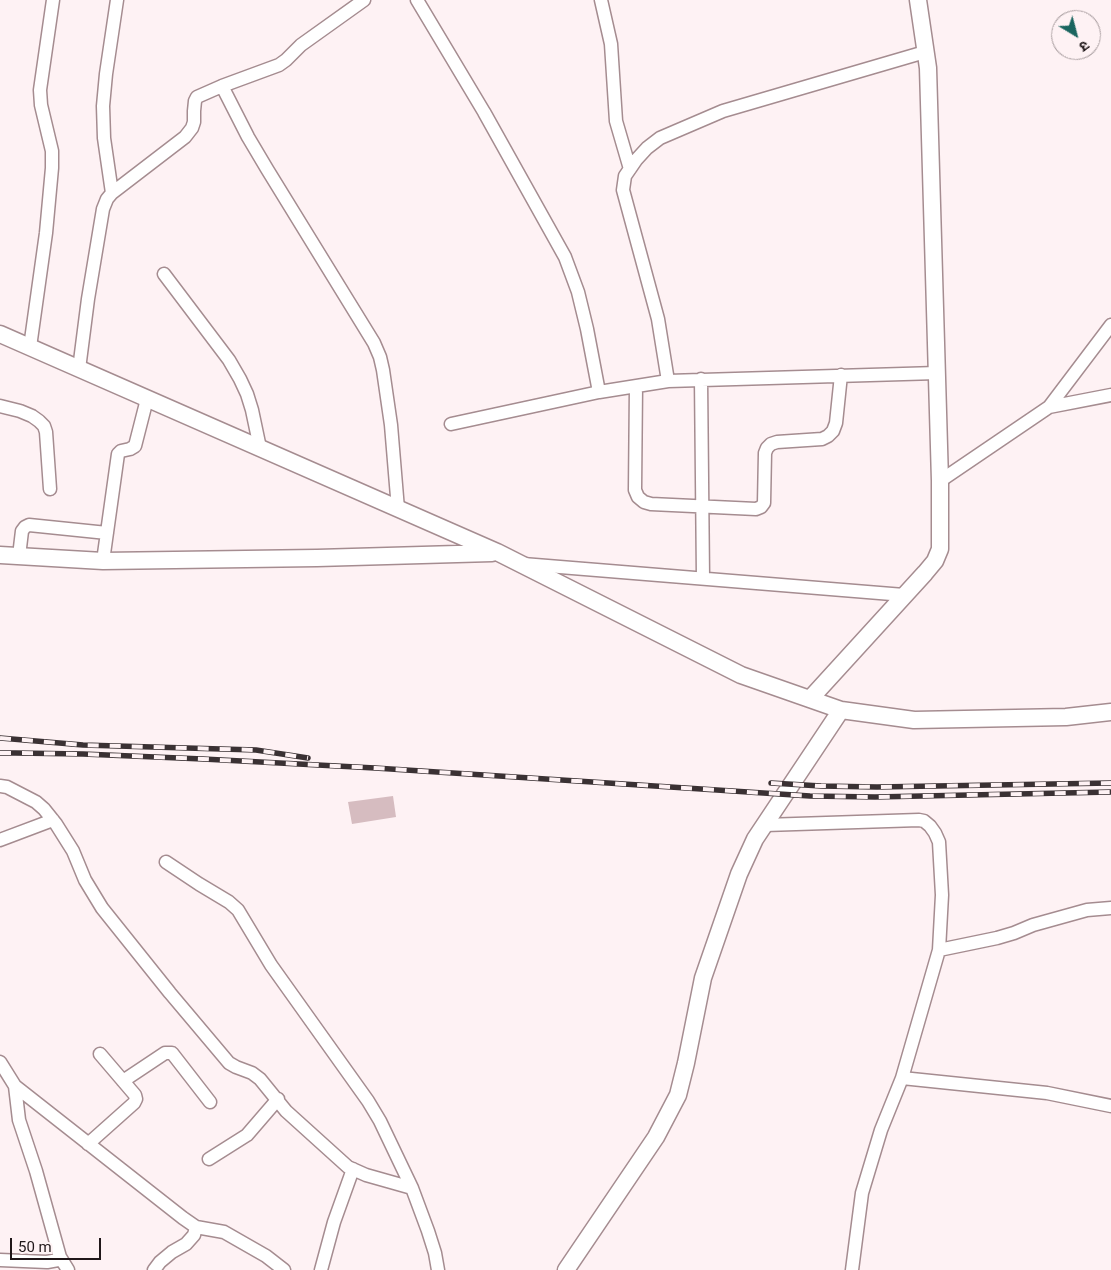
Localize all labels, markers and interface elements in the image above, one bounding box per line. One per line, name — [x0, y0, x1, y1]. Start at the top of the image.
north arrow — [1051, 10, 1101, 60]
text: उ — [1076, 37, 1093, 55]
scale bar — [12, 1228, 104, 1260]
text: 50 m — [18, 1238, 52, 1256]

